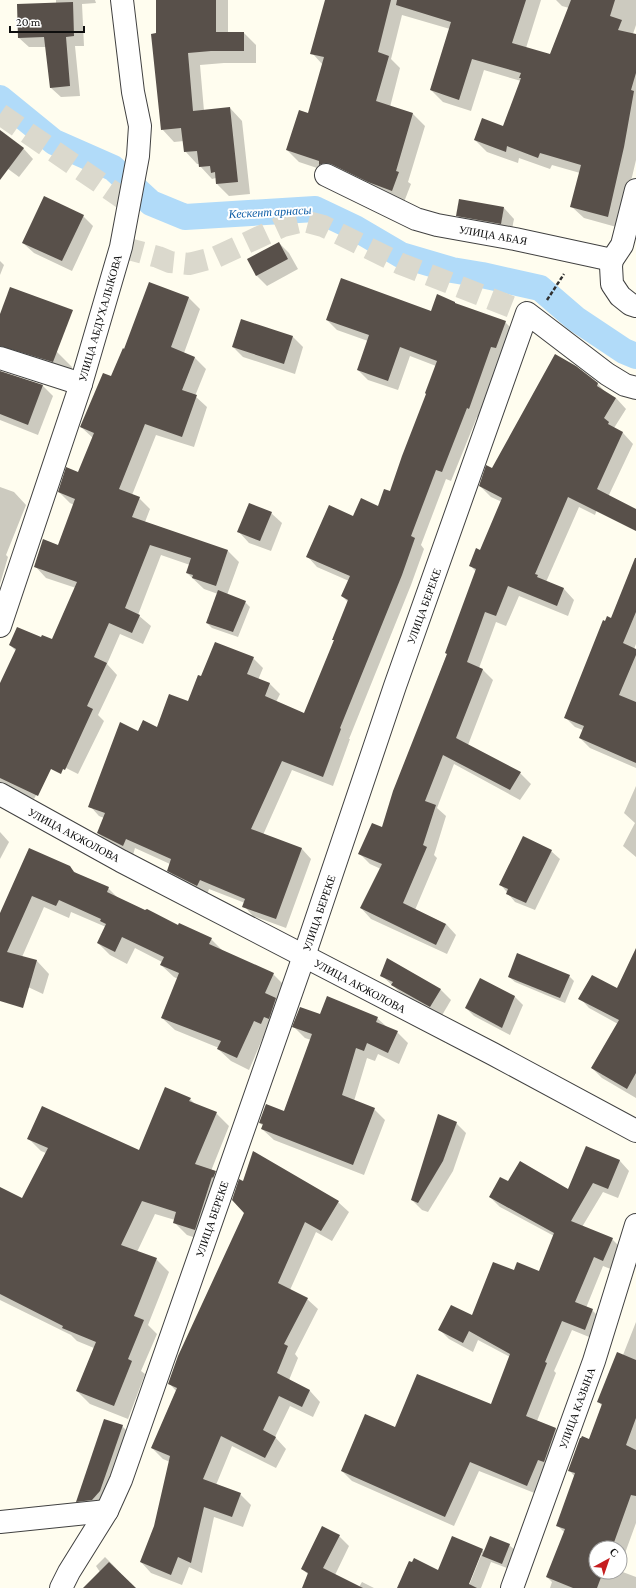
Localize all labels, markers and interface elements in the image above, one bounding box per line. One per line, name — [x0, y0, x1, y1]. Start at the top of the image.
scale bar — [10, 8, 84, 34]
text: 20 m — [16, 15, 41, 29]
water label: Кескент арнасы — [227, 203, 312, 221]
street label: УЛИЦА АБАЯ — [458, 223, 529, 247]
street label: УЛИЦА АБДУХАЛЫКОВА — [76, 253, 124, 383]
street label: УЛИЦА БЕРЕКЕ — [405, 566, 443, 646]
street label: УЛИЦА АКЖОЛОВА — [26, 806, 122, 864]
street label: УЛИЦА БЕРЕКЕ — [300, 873, 338, 953]
street label: УЛИЦА АКЖОЛОВА — [312, 957, 408, 1015]
street label: УЛИЦА БЕРЕКЕ — [193, 1179, 231, 1259]
street label: УЛИЦА КАЗЫНА — [557, 1366, 597, 1450]
north arrow — [588, 1540, 628, 1580]
text: С — [608, 1545, 621, 1560]

